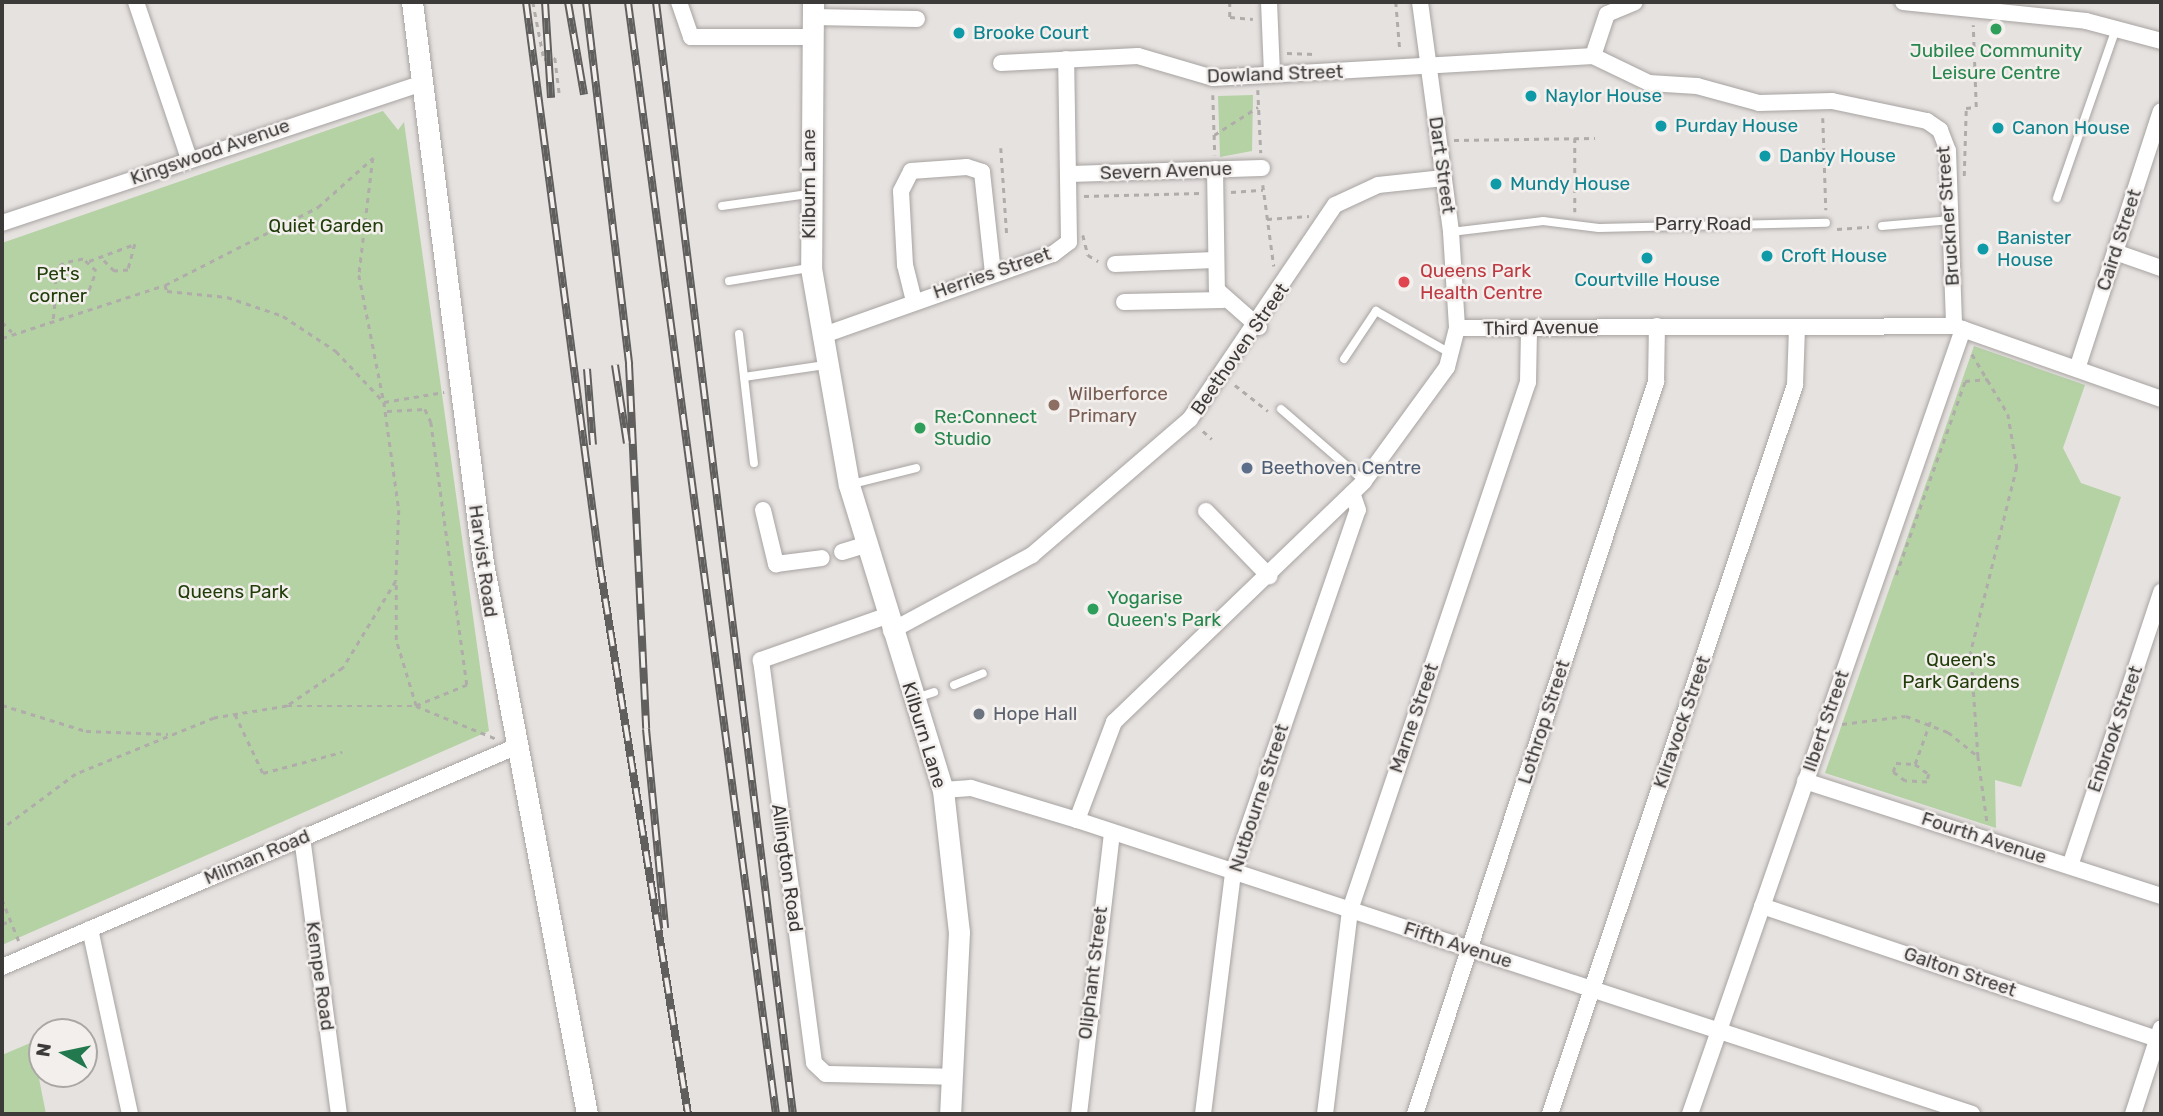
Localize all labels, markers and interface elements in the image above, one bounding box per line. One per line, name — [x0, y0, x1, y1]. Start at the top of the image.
marker: Jubilee Community Leisure Centre — [1988, 21, 2004, 37]
place label: Brooke Court — [973, 22, 1089, 44]
marker: Brooke Court — [951, 25, 967, 41]
place label: Jubilee Community Leisure Centre — [1910, 40, 2082, 84]
street label: Dowland Street — [1206, 60, 1344, 88]
place label: Naylor House — [1545, 85, 1663, 107]
marker: Naylor House — [1523, 88, 1539, 104]
street label: Kingswood Avenue — [127, 114, 293, 190]
street label: Dart Street — [1424, 115, 1460, 215]
place label: Purday House — [1675, 115, 1799, 137]
place label: Canon House — [2012, 117, 2130, 139]
marker: Purday House — [1653, 118, 1669, 134]
marker: Canon House — [1990, 120, 2006, 136]
street label: Kilburn Lane — [798, 129, 820, 239]
place label: Danby House — [1779, 145, 1896, 167]
street label: Bruckner Street — [1932, 145, 1964, 287]
marker: Danby House — [1757, 148, 1773, 164]
street label: Severn Avenue — [1099, 157, 1233, 185]
place label: Mundy House — [1510, 173, 1631, 195]
marker: Mundy House — [1488, 176, 1504, 192]
street label: Caird Street — [2092, 186, 2146, 294]
street label: Parry Road — [1654, 213, 1752, 235]
park label: Quiet Garden — [268, 215, 384, 237]
place label: Banister House — [1997, 227, 2071, 271]
marker: Banister House — [1975, 241, 1991, 257]
street label: Herries Street — [930, 242, 1054, 304]
place label: Croft House — [1781, 245, 1887, 267]
marker: Croft House — [1759, 248, 1775, 264]
marker: Courtville House — [1639, 250, 1655, 266]
place label: Queens Park Health Centre — [1420, 260, 1543, 304]
park label: Pet's corner — [29, 263, 87, 307]
place label: Courtville House — [1574, 269, 1720, 291]
marker: Queens Park Health Centre — [1394, 272, 1414, 292]
street label: Beethoven Street — [1186, 279, 1294, 419]
street label: Third Avenue — [1483, 316, 1599, 340]
place label: Wilberforce Primary — [1068, 383, 1168, 427]
marker: Wilberforce Primary — [1046, 397, 1062, 413]
place label: Re:Connect Studio — [934, 406, 1037, 450]
marker: Re:Connect Studio — [912, 420, 928, 436]
place label: Beethoven Centre — [1261, 457, 1421, 479]
marker: Beethoven Centre — [1239, 460, 1255, 476]
street label: Harvist Road — [464, 503, 502, 619]
park label: Queens Park — [178, 581, 288, 603]
place label: Yogarise Queen's Park — [1107, 587, 1221, 631]
marker: Yogarise Queen's Park — [1085, 601, 1101, 617]
park label: Queen's Park Gardens — [1902, 649, 2020, 693]
street label: Kilravock Street — [1649, 653, 1715, 791]
street label: Lothrop Street — [1513, 657, 1575, 787]
street label: Marne Street — [1385, 660, 1443, 776]
street label: Enbrook Street — [2083, 663, 2147, 795]
street label: Ilbert Street — [1798, 667, 1854, 775]
street label: Kilburn Lane — [897, 679, 951, 791]
place label: Hope Hall — [993, 703, 1077, 725]
marker: Hope Hall — [971, 706, 987, 722]
street label: Nutbourne Street — [1224, 721, 1294, 875]
street label: Allington Road — [767, 803, 807, 933]
street label: Fourth Avenue — [1918, 807, 2050, 869]
street label: Milman Road — [201, 824, 313, 890]
street label: Oliphant Street — [1074, 905, 1112, 1041]
street label: Fifth Avenue — [1401, 917, 1515, 973]
street label: Kempe Road — [301, 920, 339, 1032]
street label: Galton Street — [1901, 942, 2019, 1002]
north arrow — [28, 1018, 98, 1088]
text: N — [31, 1041, 56, 1059]

